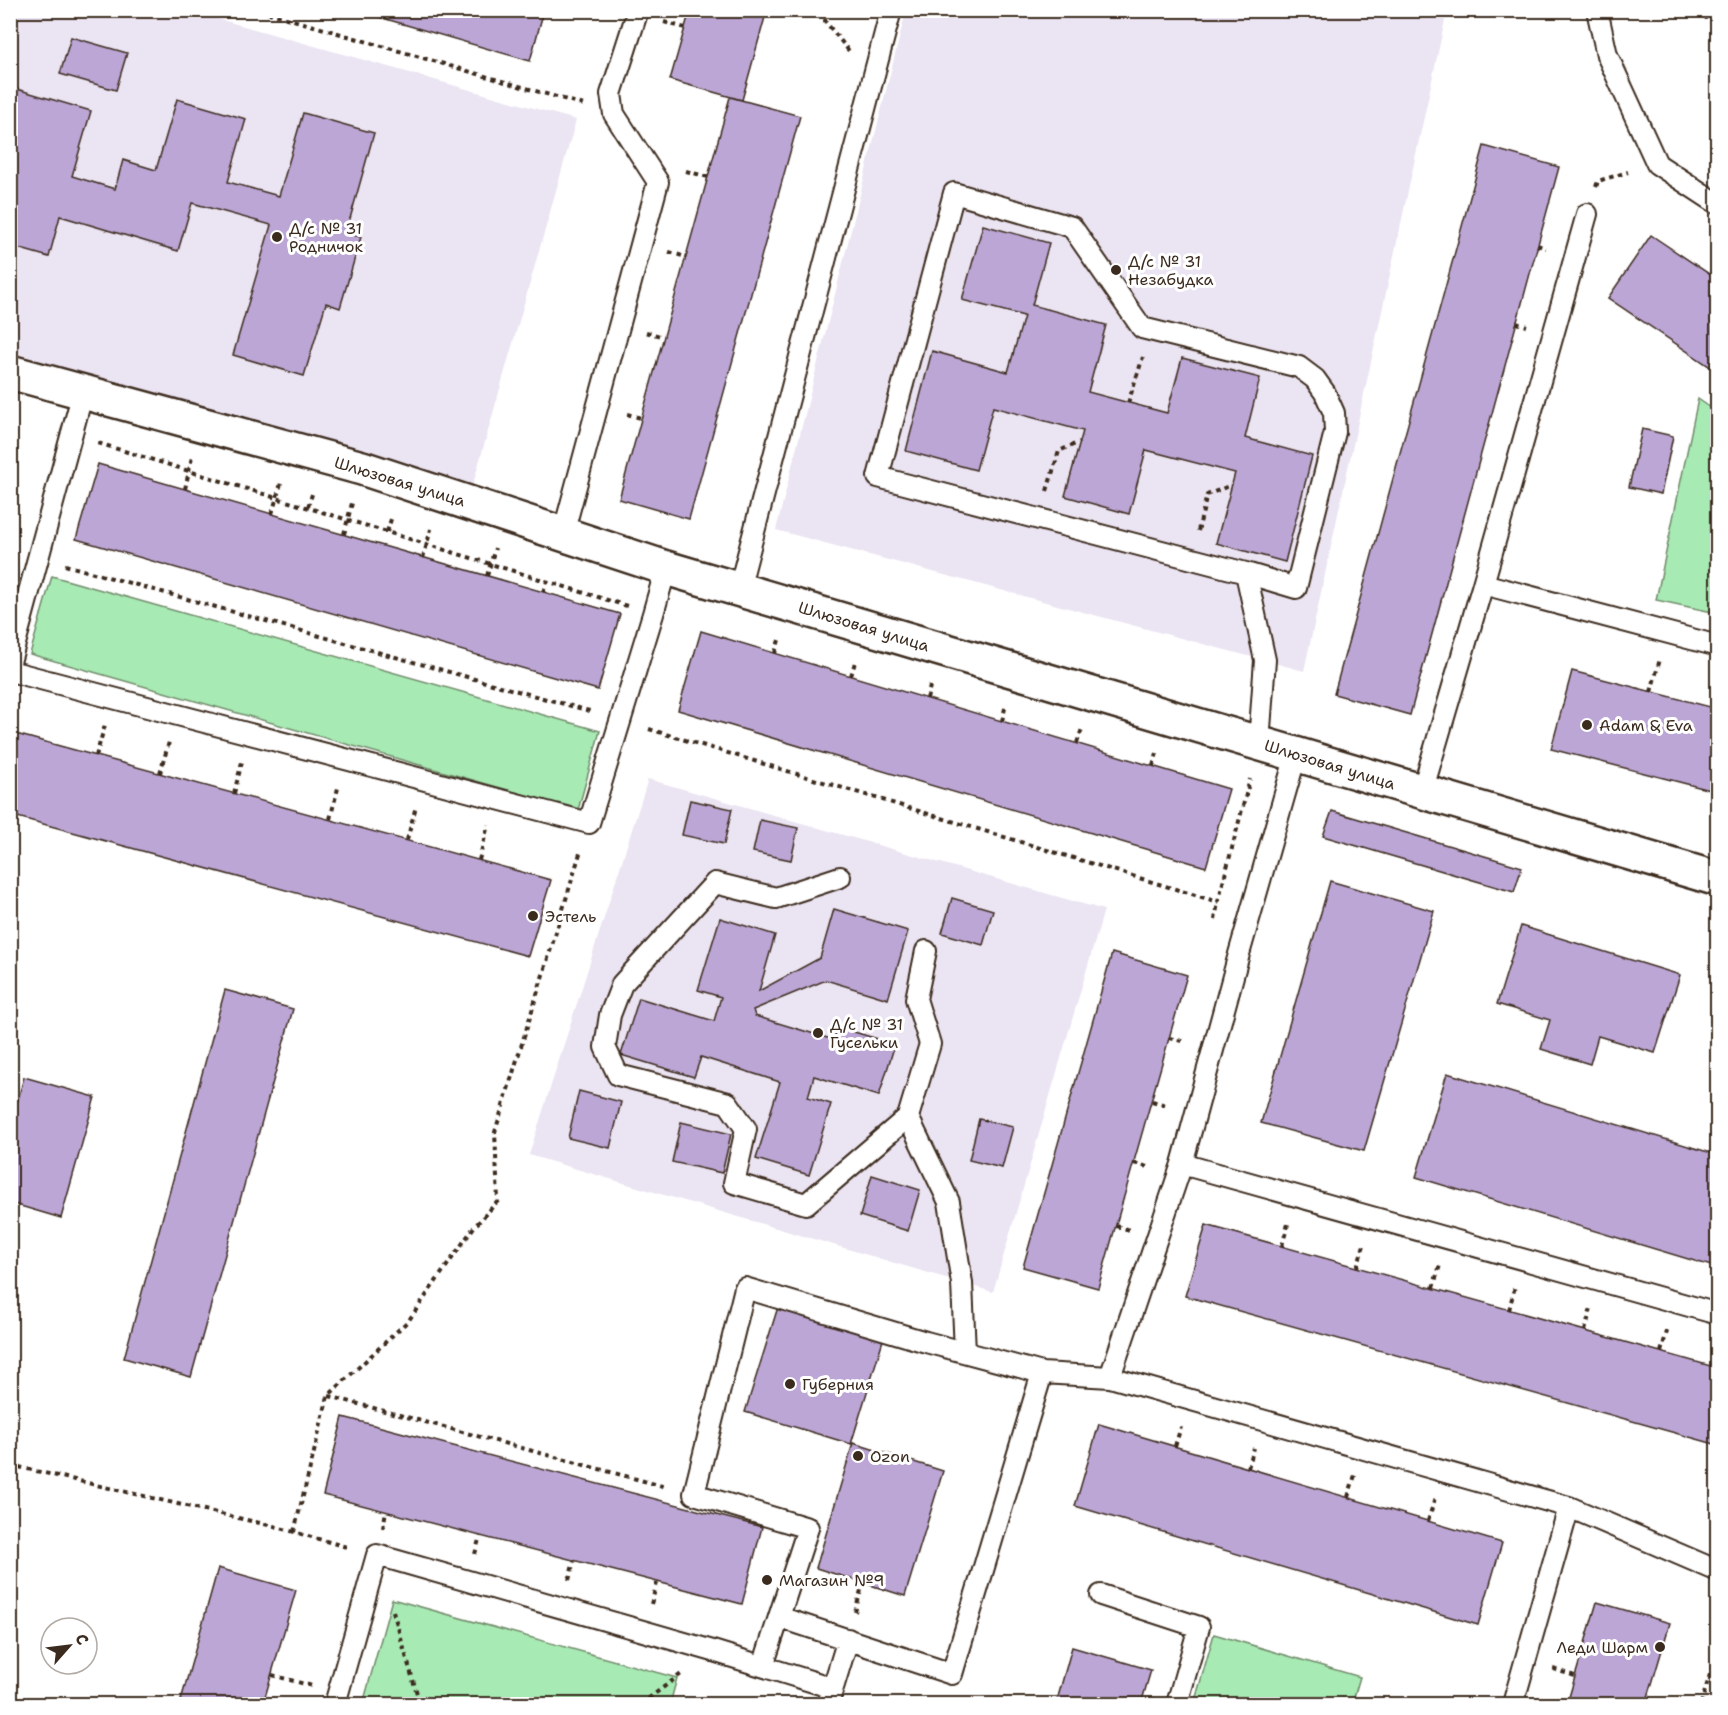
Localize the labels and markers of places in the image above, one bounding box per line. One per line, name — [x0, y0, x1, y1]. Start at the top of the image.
place label: Д/с № 31 Родничок — [289, 218, 364, 257]
marker: Д/с № 31 Родничок — [270, 230, 284, 244]
place label: Д/с № 31 Незабудка — [1128, 251, 1213, 290]
marker: Д/с № 31 Незабудка — [1109, 263, 1123, 277]
place label: Adam & Eva — [1599, 715, 1693, 736]
marker: Adam & Eva — [1580, 718, 1594, 732]
place label: Эстель — [545, 906, 596, 927]
marker: Эстель — [526, 909, 540, 923]
place label: Д/с № 31 Гусельки — [830, 1014, 903, 1053]
marker: Д/с № 31 Гусельки — [811, 1026, 825, 1040]
place label: Губерния — [802, 1374, 874, 1395]
marker: Губерния — [783, 1377, 797, 1391]
place label: Ozon — [870, 1446, 910, 1467]
marker: Ozon — [851, 1449, 865, 1463]
place label: Магазин №9 — [779, 1570, 884, 1591]
marker: Магазин №9 — [760, 1573, 774, 1587]
place label: Леди Шарм — [1557, 1637, 1648, 1658]
marker: Леди Шарм — [1653, 1640, 1667, 1654]

